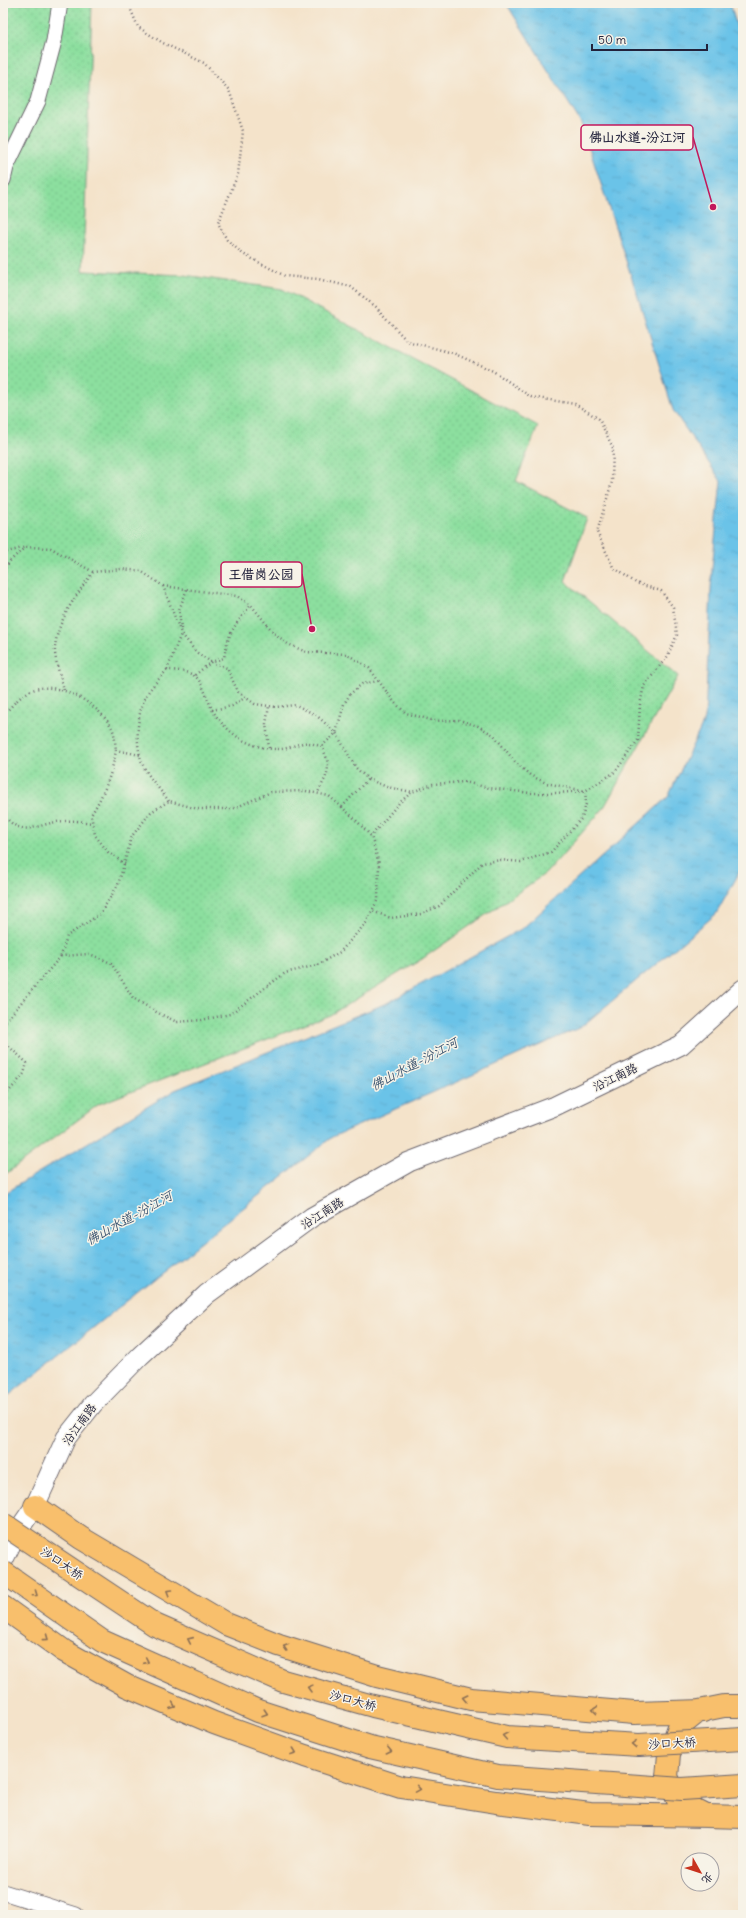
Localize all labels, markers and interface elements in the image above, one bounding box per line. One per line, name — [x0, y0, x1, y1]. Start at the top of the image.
scale bar — [592, 26, 707, 52]
text: 50 m — [598, 32, 627, 47]
callout: 佛山水道-汾江河 — [581, 125, 693, 150]
text: 佛山水道-汾江河 — [589, 129, 685, 146]
callout: 王借岗公园 — [221, 562, 302, 587]
text: 王借岗公园 — [228, 566, 294, 583]
water label: 佛山水道-汾江河 — [367, 1033, 462, 1094]
street label: 沿江南路 — [590, 1060, 640, 1094]
water label: 佛山水道-汾江河 — [83, 1186, 177, 1249]
street label: 沿江南路 — [298, 1194, 346, 1232]
street label: 沿江南路 — [59, 1400, 99, 1448]
street label: 沙口大桥 — [38, 1543, 87, 1583]
one-way arrow — [31, 1589, 38, 1597]
one-way arrow — [166, 1589, 173, 1596]
one-way arrow — [42, 1633, 49, 1641]
one-way arrow — [187, 1637, 194, 1645]
one-way arrow — [283, 1644, 290, 1652]
one-way arrow — [142, 1656, 150, 1664]
one-way arrow — [307, 1684, 314, 1693]
street label: 沙口大桥 — [328, 1687, 379, 1714]
one-way arrow — [462, 1694, 469, 1702]
one-way arrow — [169, 1701, 176, 1709]
one-way arrow — [592, 1705, 598, 1714]
one-way arrow — [261, 1709, 268, 1717]
one-way arrow — [501, 1732, 508, 1740]
street label: 沙口大桥 — [648, 1734, 697, 1752]
one-way arrow — [631, 1740, 637, 1749]
one-way arrow — [386, 1746, 393, 1755]
one-way arrow — [291, 1748, 298, 1756]
one-way arrow — [415, 1785, 422, 1793]
north arrow — [680, 1852, 720, 1892]
text: 北 — [699, 1870, 717, 1887]

